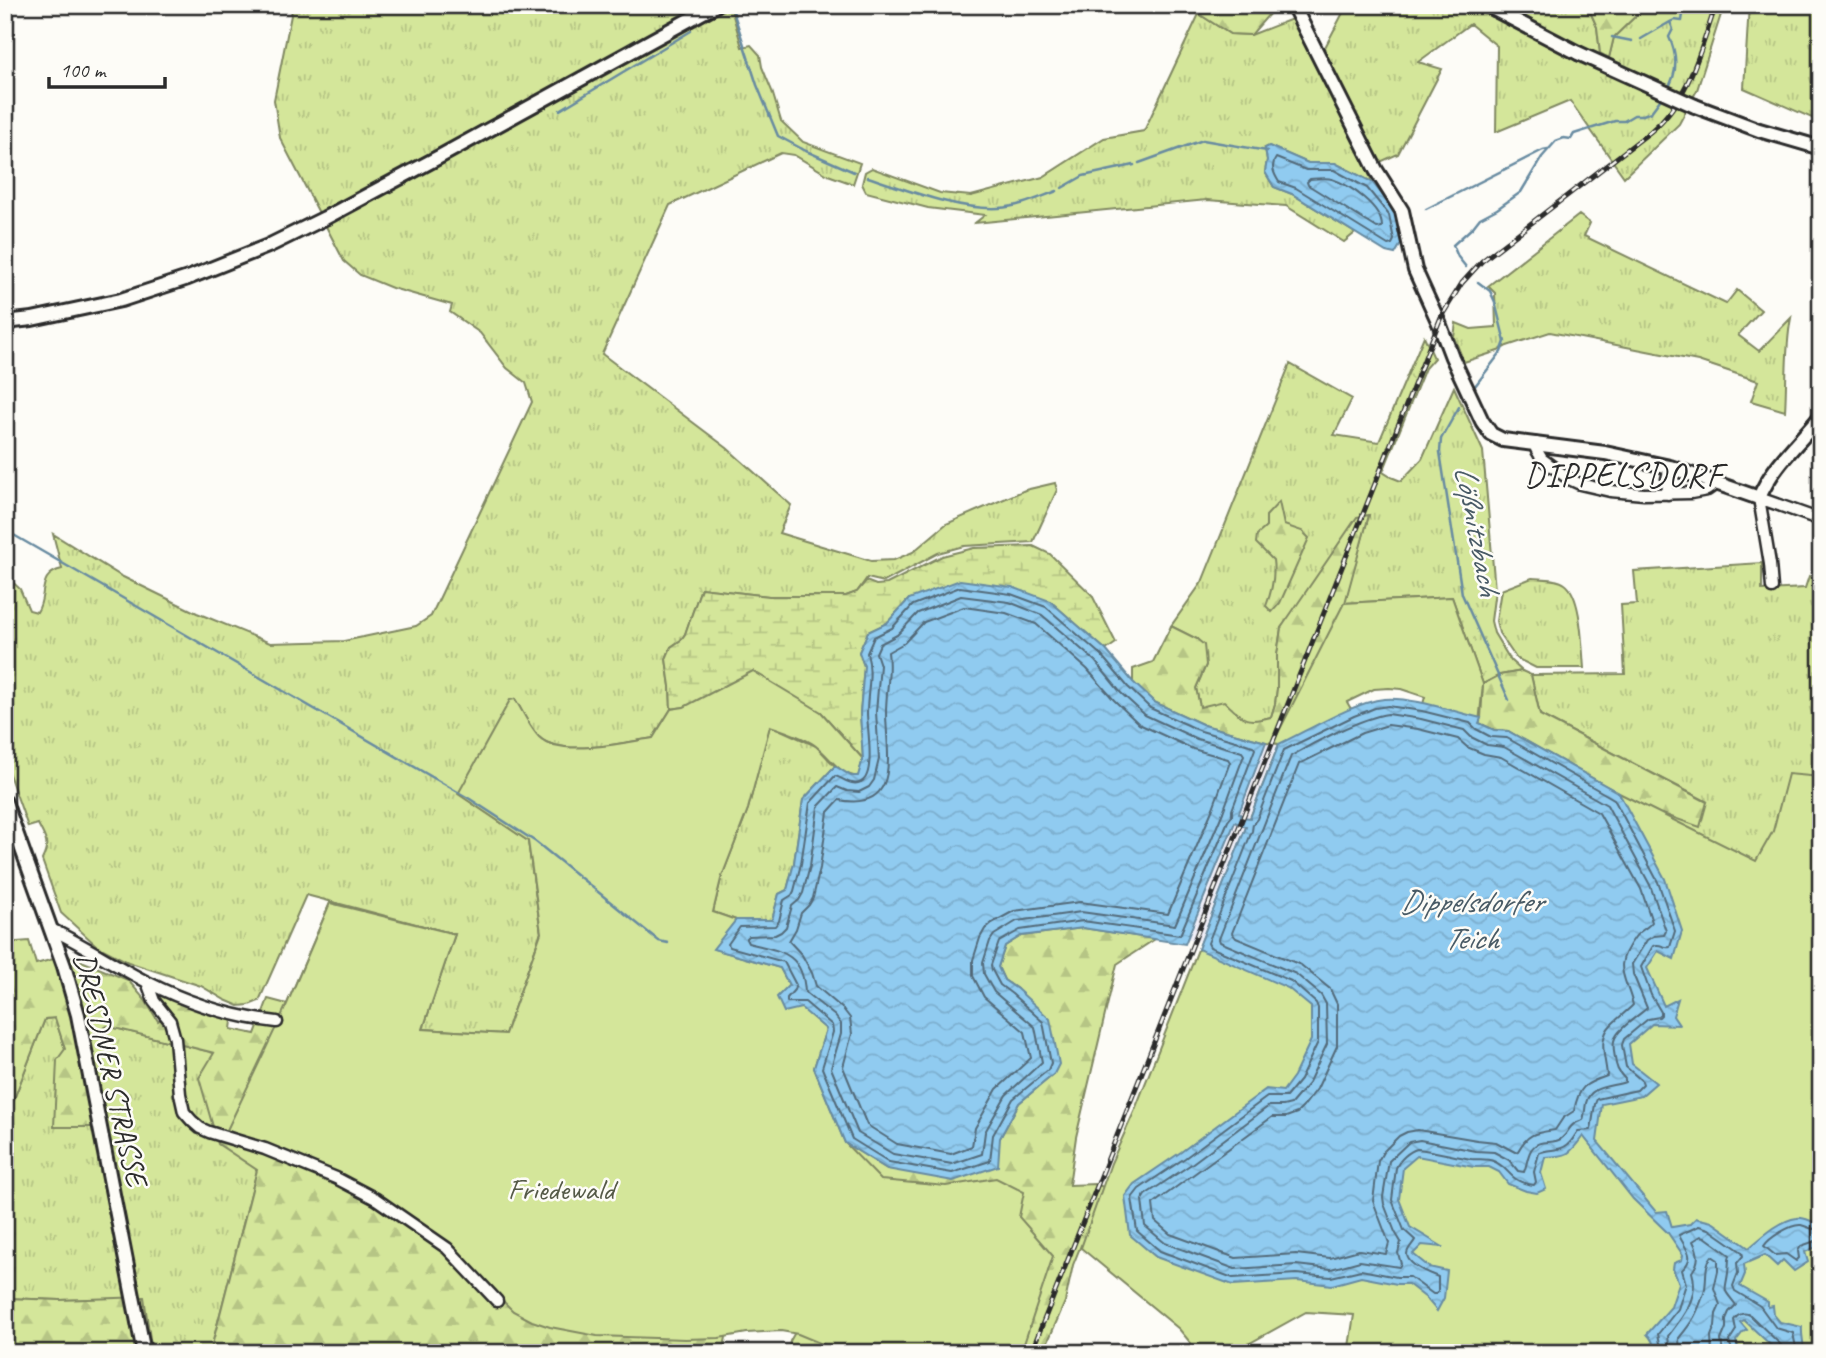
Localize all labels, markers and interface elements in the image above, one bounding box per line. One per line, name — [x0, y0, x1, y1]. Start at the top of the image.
scale bar — [49, 46, 164, 90]
text: 100 m — [60, 57, 107, 83]
district label: DIPPELSDORF — [1524, 454, 1729, 496]
water label: Lößnitzbach — [1445, 462, 1511, 601]
water label: Dippelsdorfer Teich — [1400, 881, 1547, 959]
street label: DRESDNER STRASSE — [66, 949, 157, 1193]
park label: Friedewald — [508, 1170, 619, 1208]

